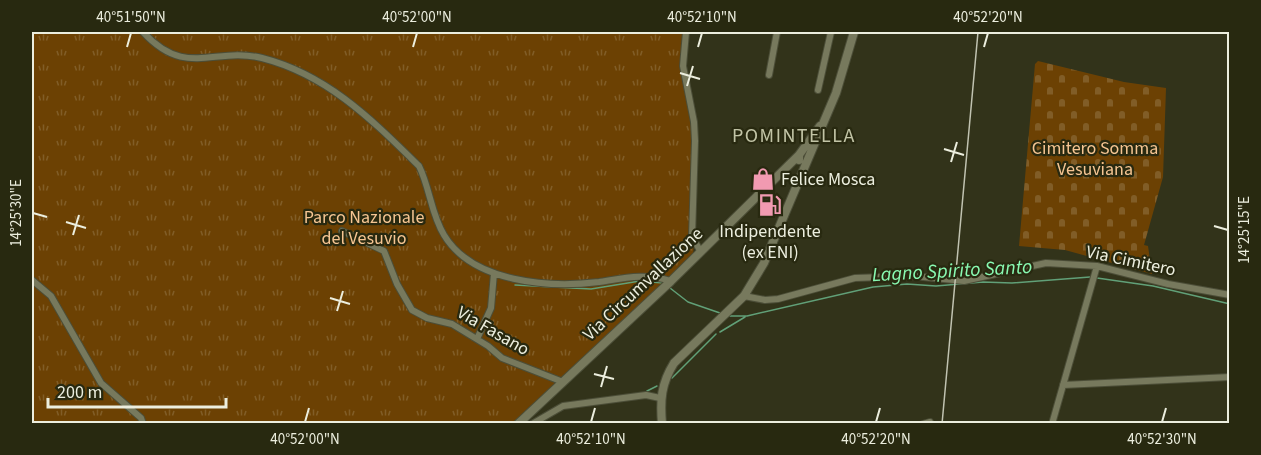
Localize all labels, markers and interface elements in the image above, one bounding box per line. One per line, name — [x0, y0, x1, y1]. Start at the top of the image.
text: 40°51'50"N — [96, 7, 166, 28]
text: 40°52'00"N — [382, 7, 452, 28]
text: 40°52'10"N — [667, 7, 737, 28]
text: 40°52'20"N — [953, 7, 1023, 28]
district label: POMINTELLA — [732, 122, 856, 150]
park label: Cimitero Somma Vesuviana — [1032, 136, 1158, 182]
shop icon: Felice Mosca — [750, 166, 776, 192]
place label: Felice Mosca — [781, 167, 875, 192]
text: 14°25'30"E — [6, 179, 27, 247]
fuel station icon: Indipendente (ex ENI) — [757, 192, 783, 218]
text: 14°25'15"E — [1234, 196, 1255, 264]
park label: Parco Nazionale del Vesuvio — [304, 205, 424, 251]
place label: Indipendente (ex ENI) — [719, 219, 821, 265]
street label: Via Circumvallazione — [577, 222, 709, 346]
street label: Via Cimitero — [1084, 239, 1178, 283]
water label: Lagno Spirito Santo — [871, 253, 1033, 289]
street label: Via Fasano — [452, 300, 534, 362]
scale bar — [48, 371, 226, 409]
text: 200 m — [57, 380, 102, 405]
text: 40°52'00"N — [270, 429, 340, 450]
text: 40°52'10"N — [556, 429, 626, 450]
text: 40°52'20"N — [841, 429, 911, 450]
text: 40°52'30"N — [1127, 429, 1197, 450]

